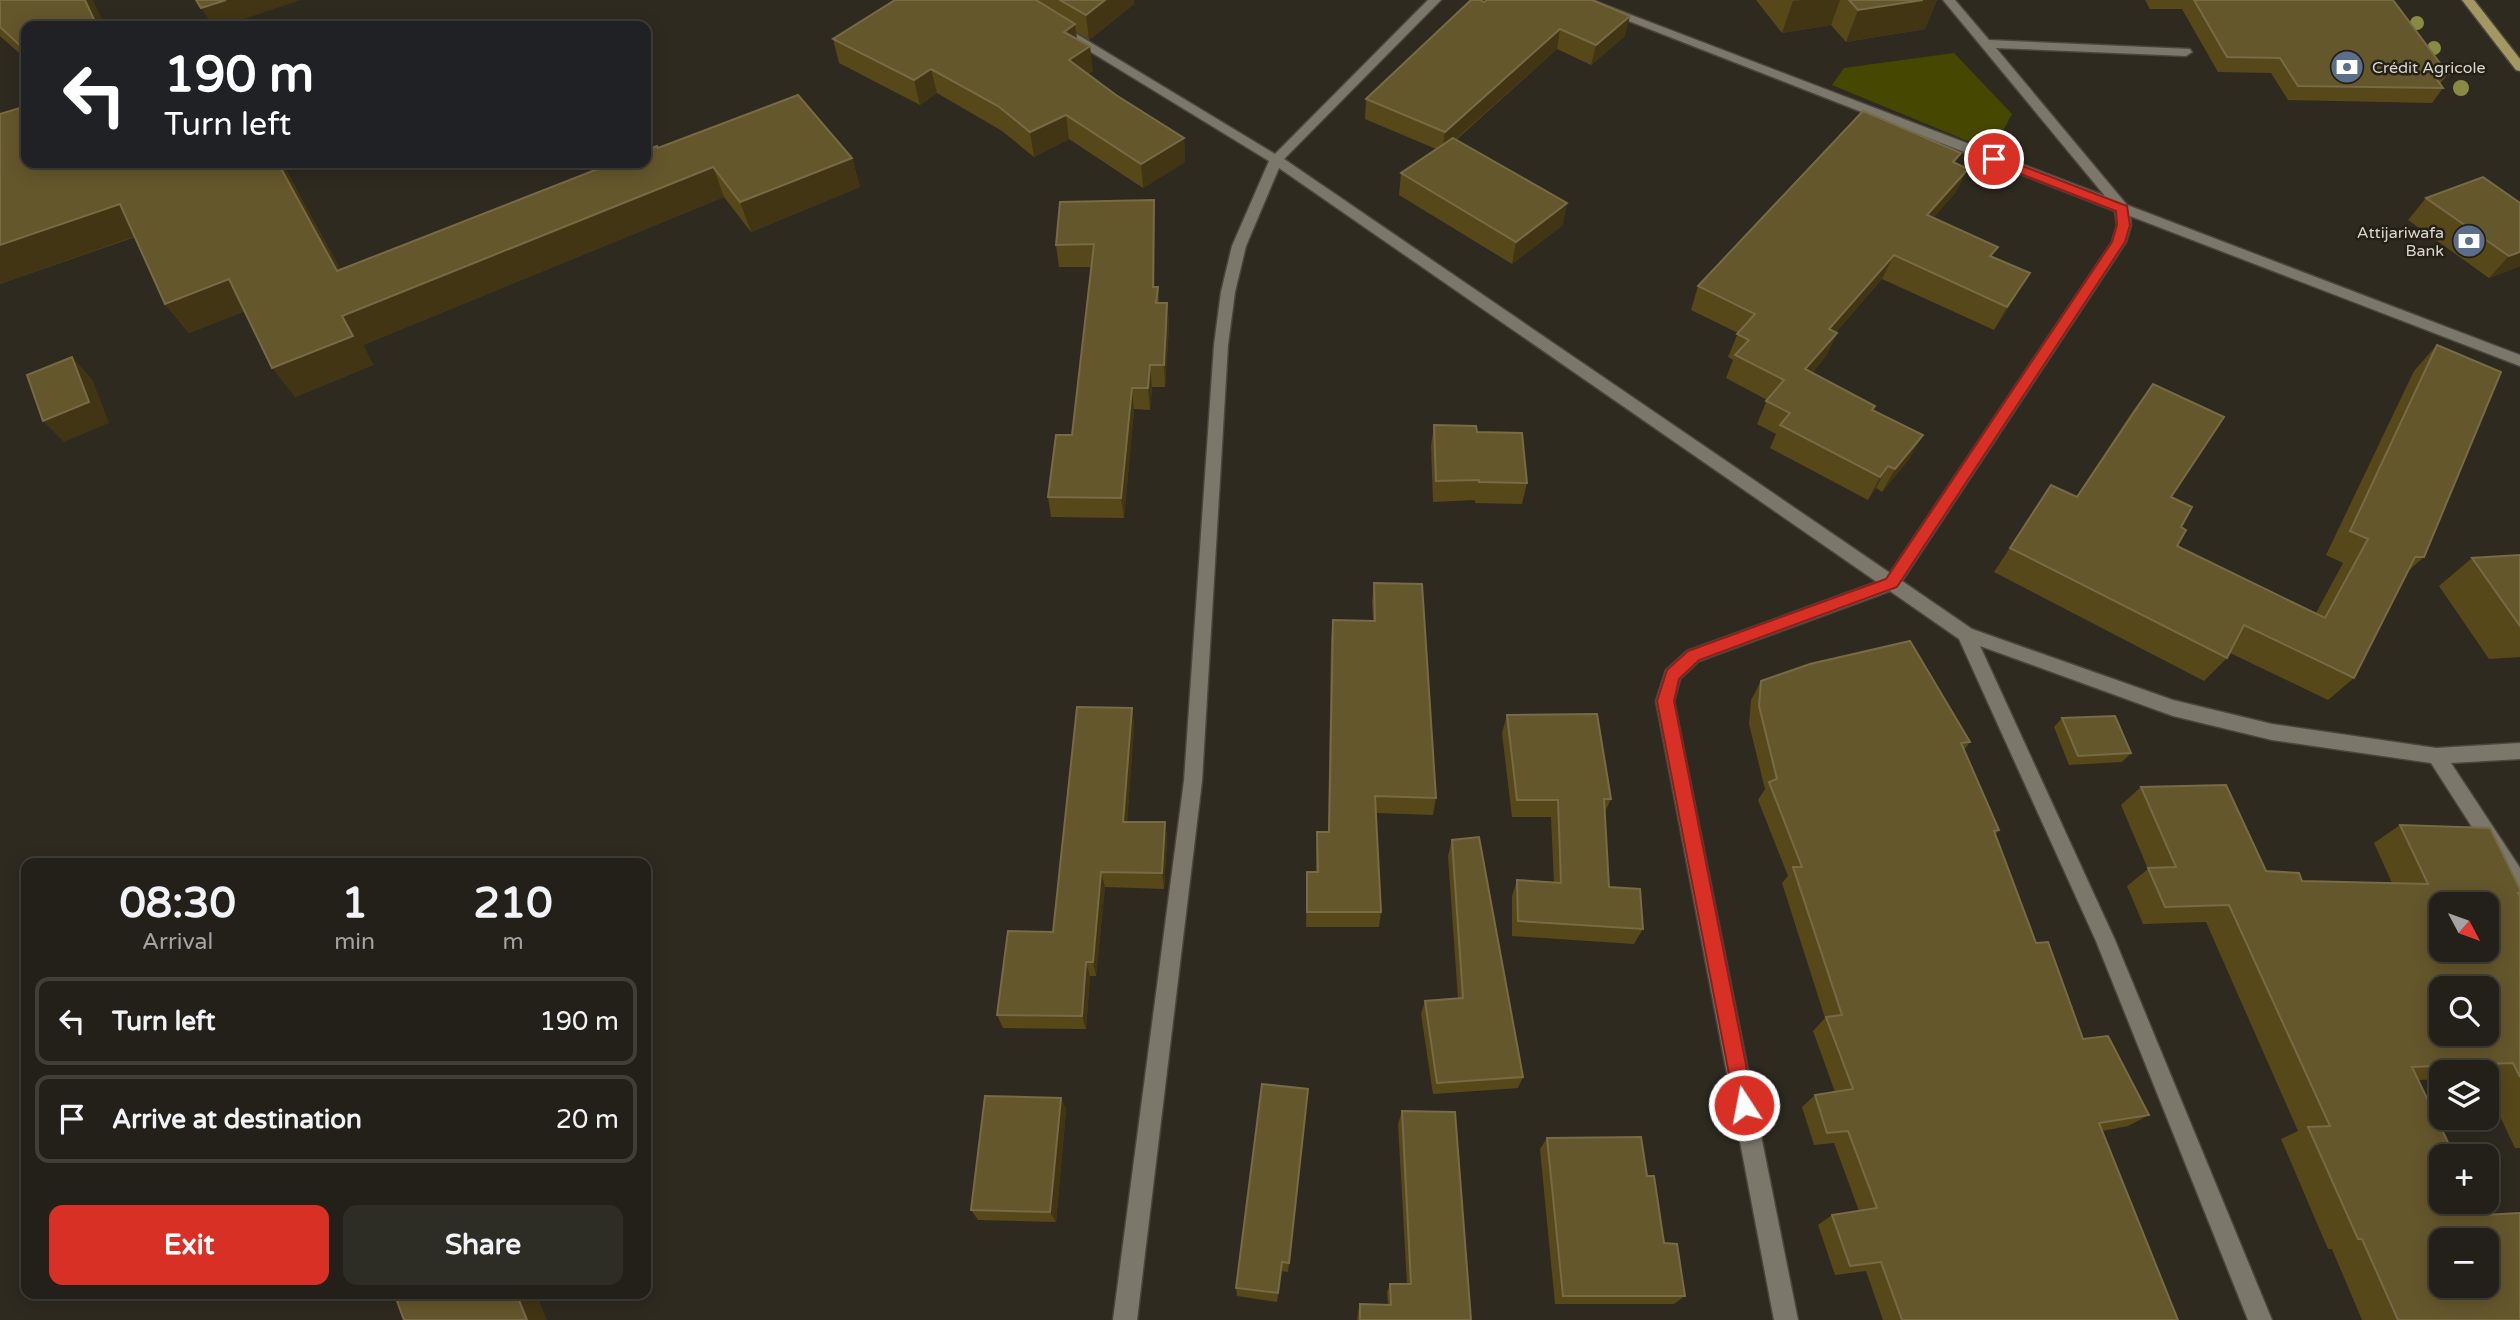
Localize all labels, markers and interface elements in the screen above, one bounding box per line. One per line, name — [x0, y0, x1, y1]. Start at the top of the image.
text: 190 m — [164, 46, 314, 105]
bank icon: Crédit Agricole — [2328, 48, 2366, 86]
icon: left — [49, 49, 140, 140]
place label: Crédit Agricole — [2372, 58, 2486, 78]
text: Turn left — [164, 106, 291, 144]
pin — [1964, 129, 2024, 189]
icon: arrive — [1975, 140, 2013, 178]
bank icon: Attijariwafa Bank — [2450, 222, 2488, 260]
place label: Attijariwafa Bank — [2357, 223, 2444, 261]
text: 08:30 — [119, 878, 236, 929]
text: 1 — [341, 878, 368, 929]
text: 210 — [473, 878, 553, 929]
north arrow — [2429, 892, 2499, 962]
map controls — [2429, 892, 2499, 1298]
text: Arrival — [142, 928, 213, 956]
text: min — [334, 928, 375, 956]
text: m — [502, 928, 524, 956]
button: search — [2429, 976, 2499, 1046]
icon: left — [53, 1002, 91, 1040]
text: Turn left — [112, 1006, 215, 1037]
text: 190 m — [539, 1006, 619, 1037]
button: layers — [2429, 1060, 2499, 1130]
position arrow — [1707, 1068, 1781, 1142]
icon: arrive — [53, 1100, 91, 1138]
text: Arrive at destination — [112, 1104, 362, 1135]
text: 20 m — [556, 1104, 619, 1135]
button: + — [2429, 1144, 2499, 1214]
button: Exit — [49, 1205, 329, 1285]
button: Share — [343, 1205, 623, 1285]
button: − — [2429, 1228, 2499, 1298]

